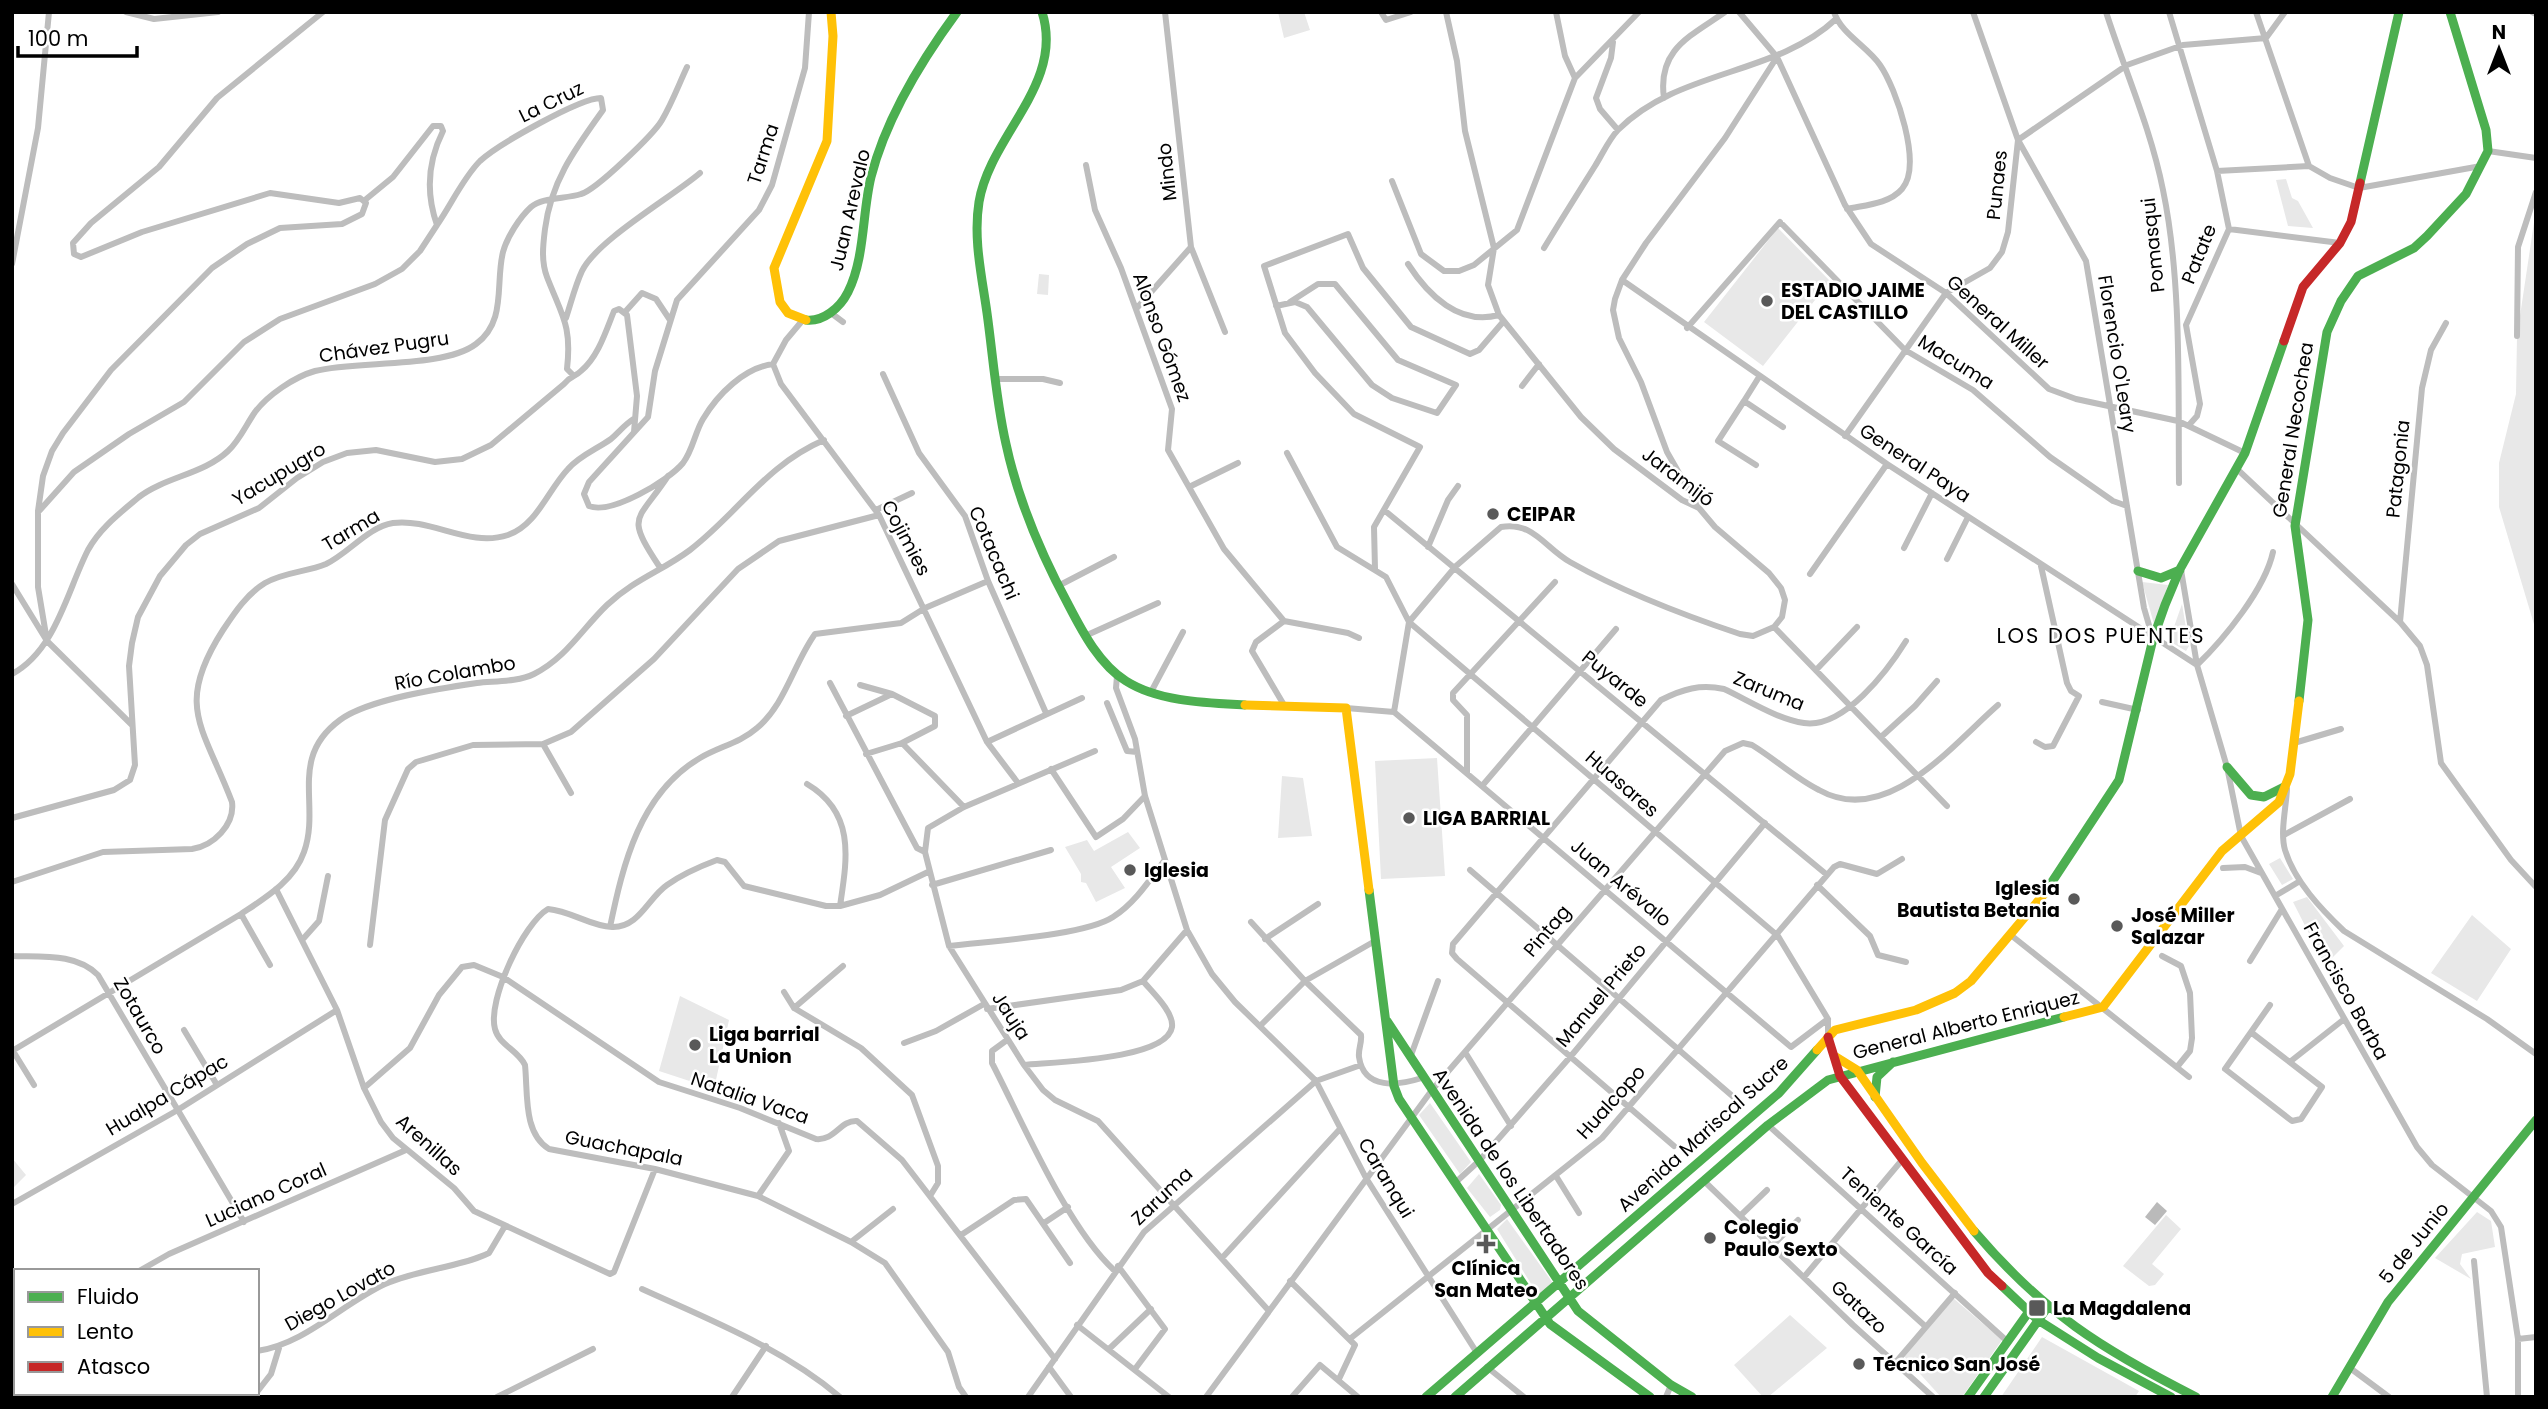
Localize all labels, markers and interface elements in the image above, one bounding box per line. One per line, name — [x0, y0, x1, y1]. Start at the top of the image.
scale bar — [18, 14, 136, 58]
north arrow — [2464, 14, 2534, 84]
text: N — [2492, 19, 2506, 46]
text: 100 m — [28, 24, 88, 53]
street label: La Cruz — [514, 75, 588, 129]
street label: Tarma — [740, 120, 786, 188]
street label: Mindo — [1151, 142, 1183, 202]
street label: Juan Arevalo — [823, 146, 877, 274]
street label: Punaes — [1980, 149, 2014, 221]
street label: Pomasqui — [2135, 196, 2171, 294]
street label: Patate — [2175, 220, 2223, 288]
street label: Alonso Gómez — [1126, 269, 1198, 405]
street label: General Miller — [1941, 269, 2055, 375]
street label: Florencio O'Leary — [2091, 273, 2143, 435]
place label: ESTADIO JAIME DEL CASTILLO — [1781, 277, 1925, 326]
marker: ESTADIO JAIME DEL CASTILLO — [1759, 293, 1775, 309]
street label: Chávez Pugru — [317, 325, 451, 369]
street label: Macuma — [1913, 328, 1999, 396]
street label: General Necochea — [2266, 340, 2320, 520]
street label: General Paya — [1854, 417, 1976, 509]
street label: Patagonia — [2379, 419, 2417, 519]
street label: Yacupugro — [227, 435, 331, 513]
street label: Jaramijó — [1636, 441, 1720, 513]
street label: Cojimies — [875, 495, 937, 581]
place label: CEIPAR — [1507, 501, 1576, 528]
street label: Tarma — [317, 502, 385, 558]
street label: Cotacachi — [962, 502, 1026, 604]
marker: CEIPAR — [1485, 506, 1501, 522]
district label: LOS DOS PUENTES — [1996, 621, 2206, 650]
street label: Puyarde — [1576, 644, 1654, 714]
street label: Río Colambo — [392, 649, 518, 697]
street label: Zaruma — [1729, 664, 1809, 718]
street label: Huasares — [1579, 744, 1665, 824]
place label: LIGA BARRIAL — [1423, 805, 1550, 832]
marker: LIGA BARRIAL — [1401, 810, 1417, 826]
street label: Juan Arévalo — [1565, 833, 1677, 933]
place label: Iglesia — [1144, 857, 1209, 884]
marker: Iglesia — [1122, 862, 1138, 878]
place label: Iglesia Bautista Betania — [1897, 875, 2060, 924]
marker: Iglesia Bautista Betania — [2066, 891, 2082, 907]
street label: Pintag — [1517, 899, 1577, 963]
place label: José Miller Salazar — [2131, 902, 2235, 951]
street label: Francisco Barba — [2297, 917, 2395, 1065]
marker: José Miller Salazar — [2109, 918, 2125, 934]
street label: Manuel Prieto — [1549, 937, 1653, 1053]
street label: Zotaurco — [107, 972, 173, 1060]
street label: General Alberto Enriquez — [1850, 984, 2082, 1066]
street label: Jauja — [985, 987, 1037, 1045]
place label: Liga barrial La Union — [709, 1021, 820, 1070]
marker: Liga barrial La Union — [687, 1037, 703, 1053]
street label: Hualpa Cápac — [101, 1048, 233, 1142]
street label: Avenida Mariscal Sucre — [1612, 1050, 1794, 1218]
street label: Hualcopo — [1570, 1059, 1652, 1145]
street label: Avenida de los Libertadores — [1426, 1063, 1596, 1295]
street label: Natalia Vaca — [687, 1065, 813, 1131]
street label: Arenillas — [390, 1108, 468, 1182]
street label: Guachapala — [563, 1123, 685, 1173]
street label: Caranqui — [1351, 1133, 1421, 1223]
street label: Luciano Coral — [201, 1156, 331, 1234]
street label: Zaruma — [1125, 1161, 1199, 1231]
street label: Teniente García — [1834, 1161, 1964, 1281]
street label: 5 de Junio — [2373, 1196, 2455, 1290]
place label: Colegio Paulo Sexto — [1724, 1214, 1838, 1263]
marker: Colegio Paulo Sexto — [1702, 1230, 1718, 1246]
marker: Clínica San Mateo — [1476, 1234, 1496, 1254]
street label: Diego Lovato — [280, 1254, 400, 1338]
place label: Clínica San Mateo — [1434, 1255, 1538, 1304]
legend — [14, 1269, 259, 1395]
street label: Gatazo — [1825, 1274, 1893, 1340]
text: Fluido — [77, 1282, 139, 1311]
place label: La Magdalena — [2053, 1295, 2191, 1322]
marker: La Magdalena — [2027, 1298, 2047, 1318]
text: Lento — [77, 1317, 134, 1346]
place label: Técnico San José — [1873, 1351, 2041, 1378]
text: Atasco — [77, 1352, 150, 1381]
marker: Técnico San José — [1851, 1356, 1867, 1372]

